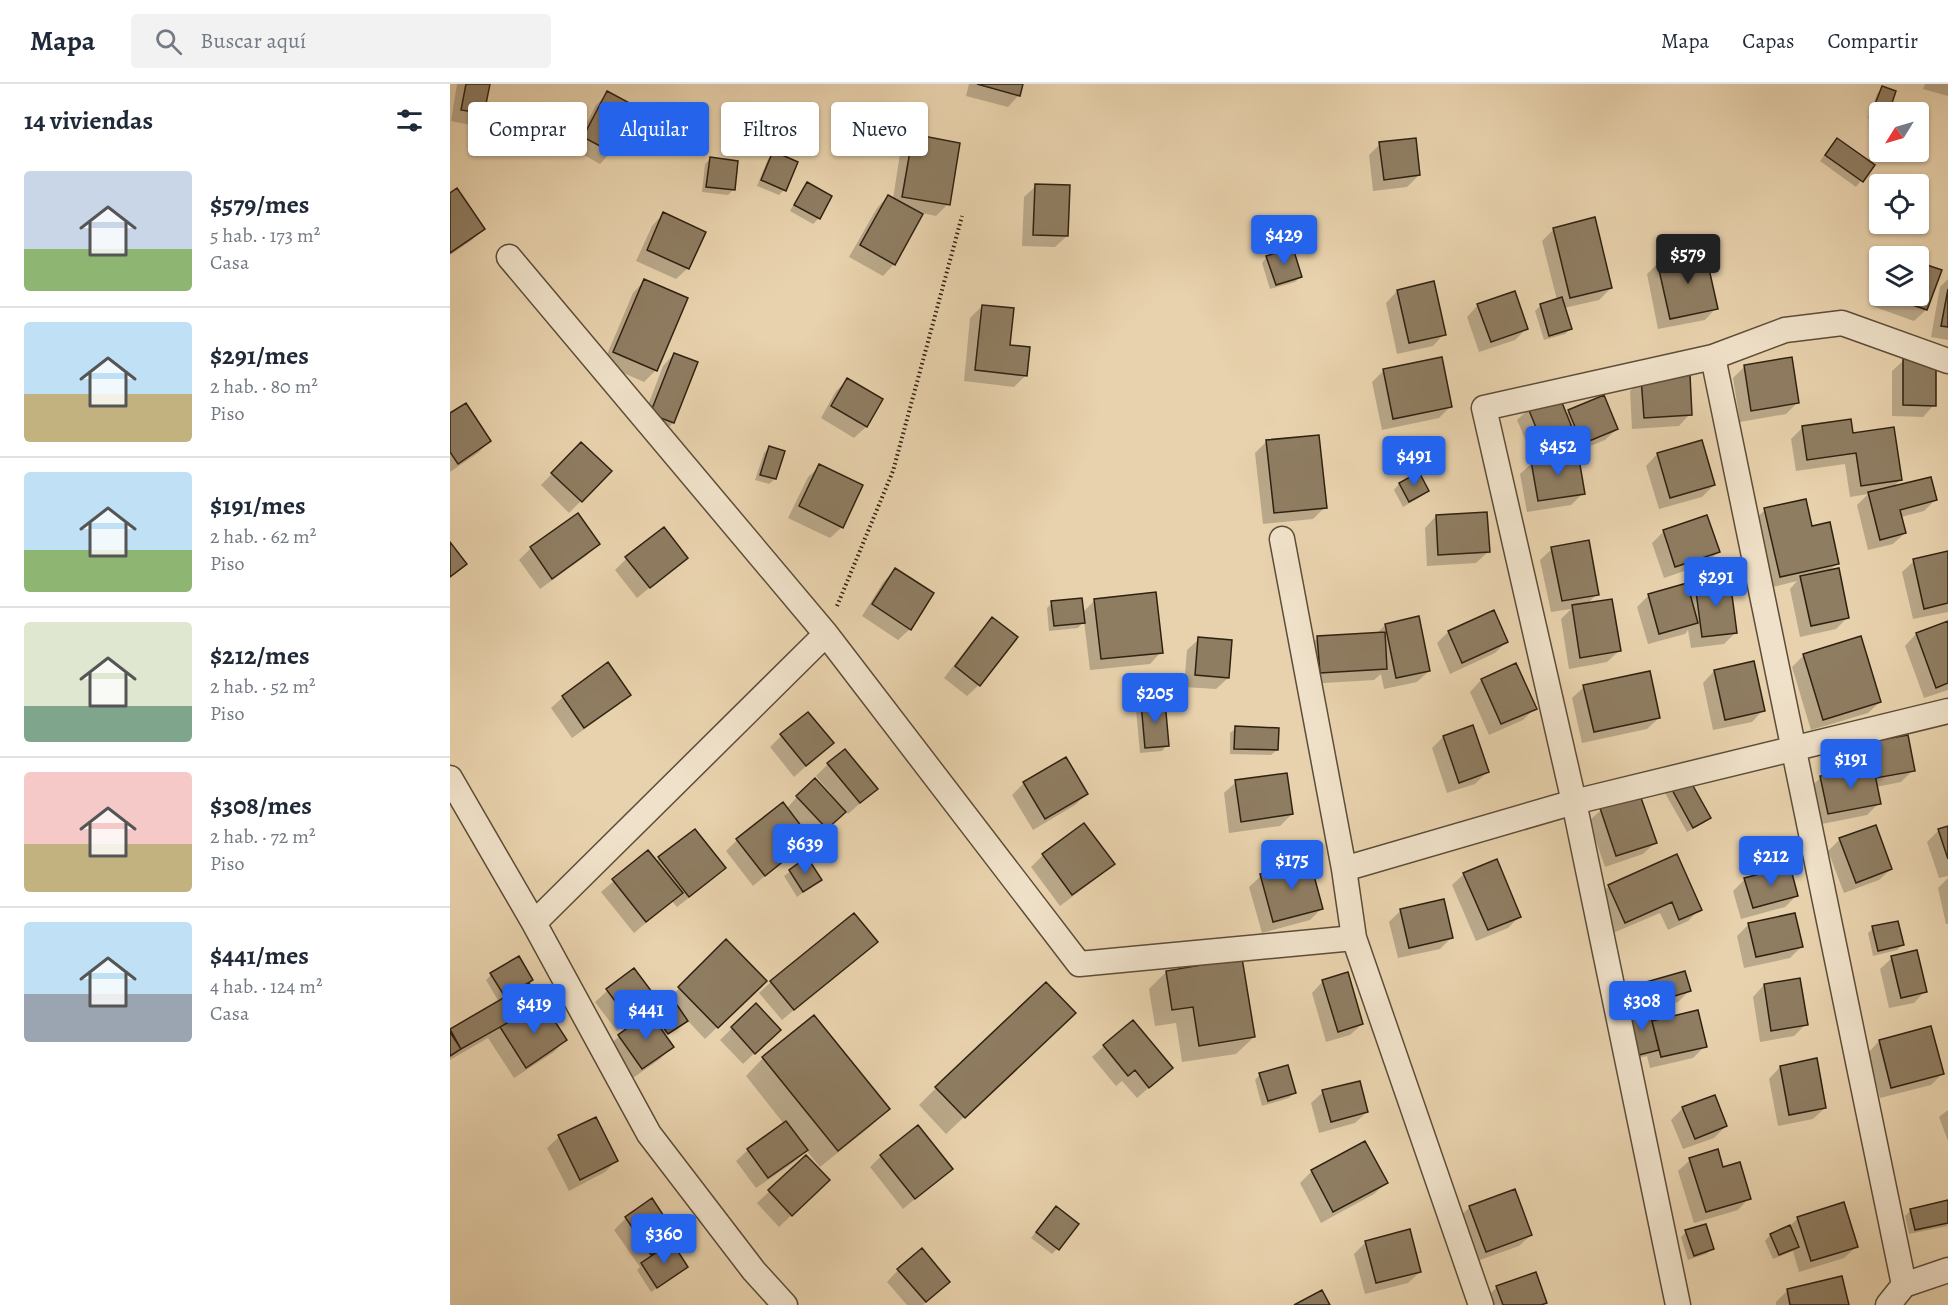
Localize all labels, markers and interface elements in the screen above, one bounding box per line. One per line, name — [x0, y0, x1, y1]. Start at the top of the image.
search box — [131, 14, 551, 68]
text: Mapa — [30, 22, 95, 60]
icon: search — [152, 25, 185, 58]
text: Buscar aquí — [200, 26, 306, 56]
text: Mapa — [1661, 27, 1709, 55]
text: Capas — [1742, 27, 1795, 55]
text: Compartir — [1828, 27, 1918, 55]
chip: Comprar — [468, 102, 587, 156]
chip: Alquilar — [599, 102, 709, 156]
chip: Filtros — [721, 102, 819, 156]
chip: Nuevo — [831, 102, 928, 156]
north arrow — [1869, 102, 1929, 162]
map controls — [1869, 102, 1929, 306]
text: 14 viviendas — [24, 103, 153, 138]
icon: filters — [393, 104, 426, 137]
button: locate — [1869, 174, 1929, 234]
text: $579/mes — [210, 187, 309, 222]
icon: home — [72, 195, 144, 267]
pin: $429 — [1248, 215, 1320, 266]
text: $429 — [1265, 221, 1303, 248]
text: 5 hab. · 173 m² — [210, 222, 320, 249]
pin: $579 — [1652, 234, 1724, 285]
text: $579 — [1670, 240, 1706, 267]
button: layers — [1869, 246, 1929, 306]
text: Casa — [210, 249, 249, 276]
text: $291/mes — [210, 338, 309, 373]
icon: home — [72, 346, 144, 418]
text: 2 hab. · 80 m² — [210, 373, 318, 400]
text: Piso — [210, 400, 244, 427]
pin: $452 — [1522, 426, 1594, 477]
text: $452 — [1540, 432, 1576, 459]
pin: $491 — [1378, 436, 1450, 487]
text: $491 — [1396, 442, 1432, 469]
text: $191/mes — [210, 488, 306, 523]
icon: home — [72, 496, 144, 568]
text: 2 hab. · 62 m² — [210, 523, 316, 550]
text: Piso — [210, 550, 244, 577]
pin: $291 — [1680, 557, 1752, 608]
text: $291 — [1698, 563, 1734, 590]
text: $212/mes — [210, 638, 310, 673]
icon: home — [72, 646, 144, 718]
text: 2 hab. · 52 m² — [210, 673, 316, 700]
pin: $205 — [1119, 673, 1191, 724]
text: $205 — [1136, 679, 1174, 706]
text: Piso — [210, 700, 244, 727]
pin: $191 — [1815, 739, 1887, 790]
text: $191 — [1835, 745, 1867, 772]
text: $308/mes — [210, 788, 312, 823]
icon: home — [72, 796, 144, 868]
text: 2 hab. · 72 m² — [210, 823, 315, 850]
pin: $639 — [769, 824, 841, 875]
text: $639 — [787, 830, 823, 857]
pin: $212 — [1735, 836, 1807, 887]
pin: $175 — [1256, 840, 1328, 891]
text: $212 — [1753, 842, 1789, 869]
text: $175 — [1275, 846, 1309, 873]
text: Piso — [210, 850, 244, 877]
text: $441/mes — [210, 938, 309, 973]
icon: home — [72, 946, 144, 1018]
text: 4 hab. · 124 m² — [210, 973, 323, 1000]
pin: $308 — [1606, 981, 1678, 1032]
pin: $419 — [498, 984, 570, 1035]
text: $308 — [1623, 987, 1661, 1014]
text: $419 — [516, 990, 552, 1017]
pin: $441 — [610, 990, 682, 1041]
text: $441 — [628, 996, 664, 1023]
text: Casa — [210, 1000, 249, 1027]
pin: $360 — [628, 1214, 700, 1265]
text: $360 — [645, 1220, 683, 1247]

